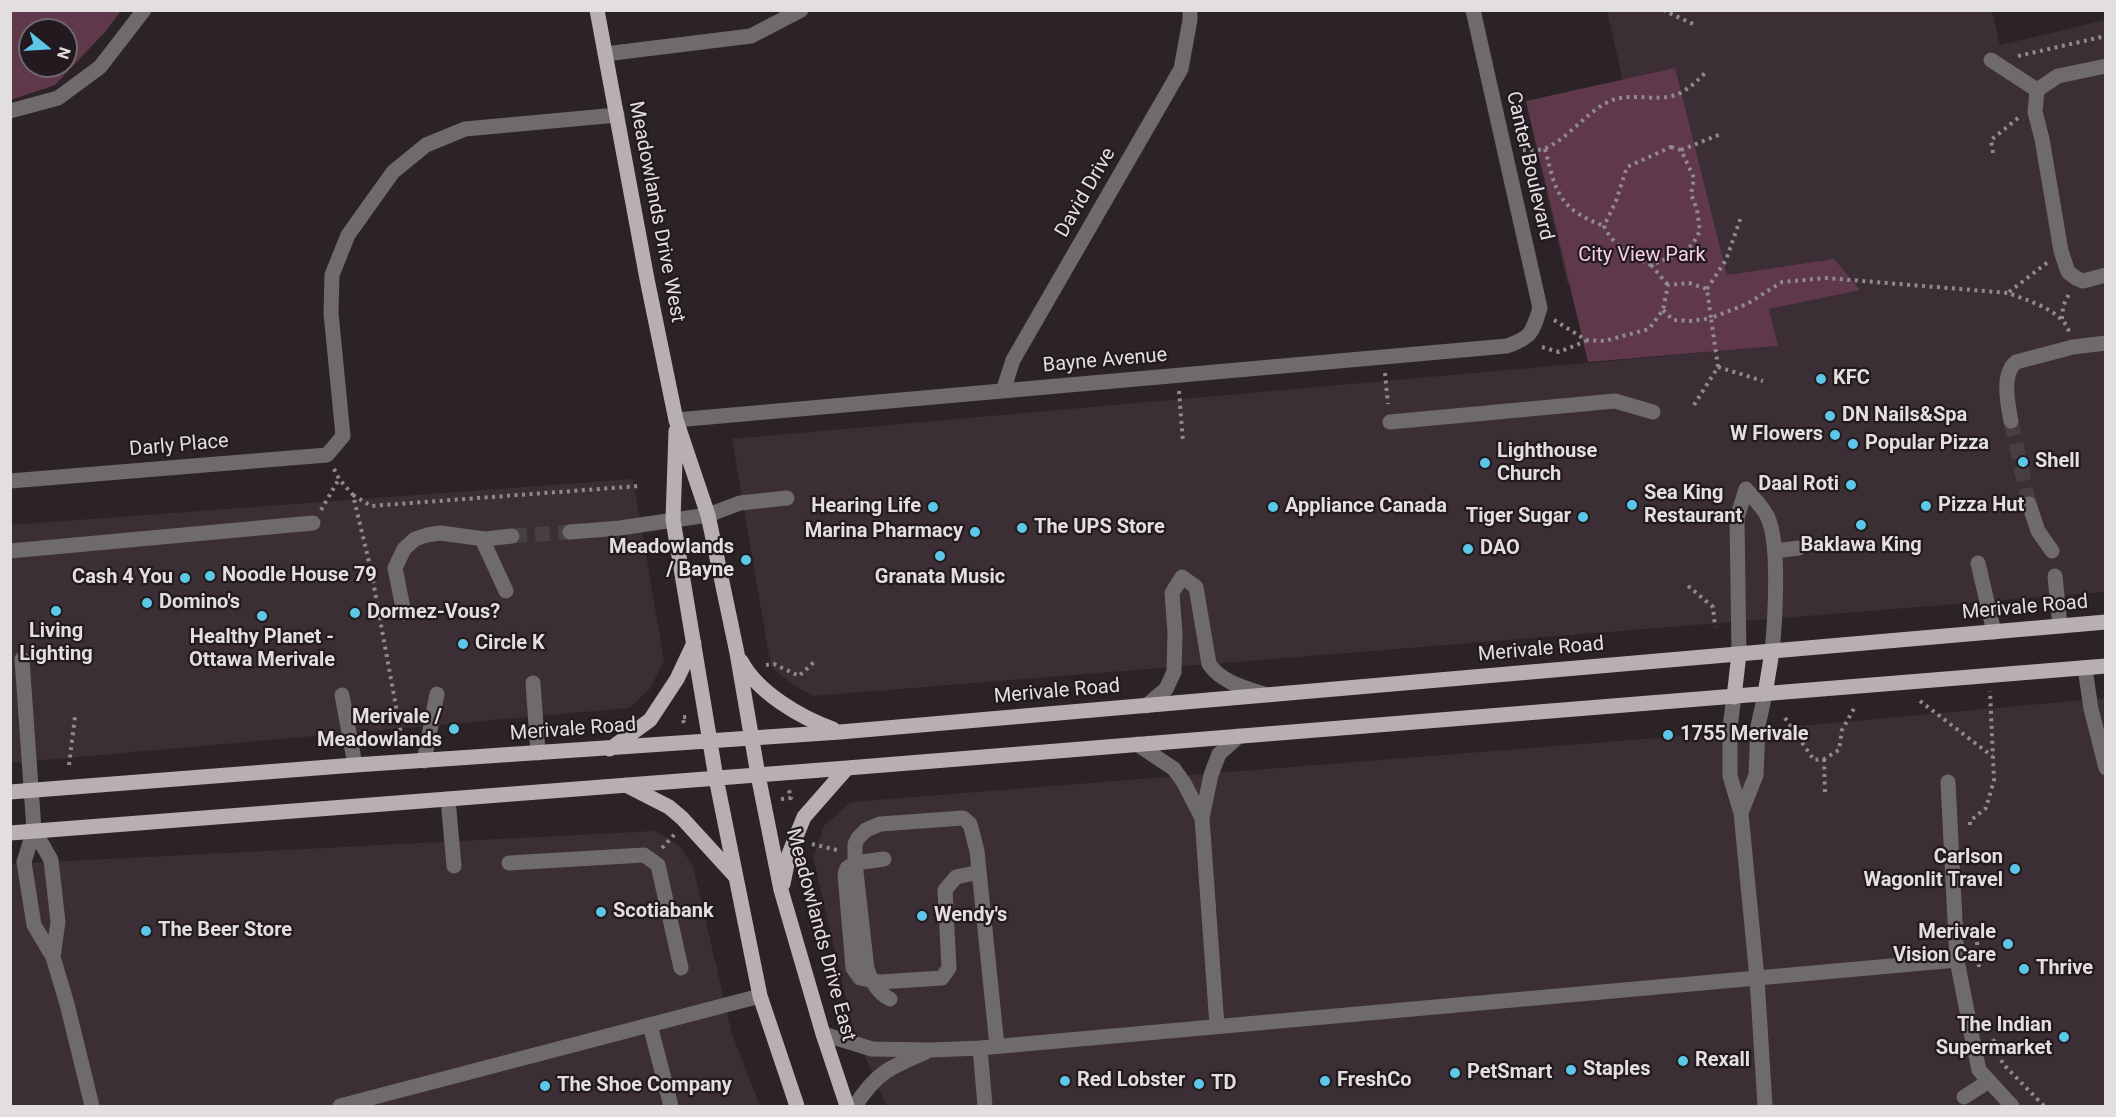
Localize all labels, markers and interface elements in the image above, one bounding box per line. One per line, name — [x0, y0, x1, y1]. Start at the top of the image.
north arrow — [18, 18, 78, 78]
text: N — [53, 45, 74, 61]
street label: Canter Boulevard — [1500, 89, 1558, 243]
street label: Meadowlands Drive West — [623, 99, 689, 325]
street label: David Drive — [1051, 144, 1121, 242]
park label: City View Park — [1578, 244, 1706, 268]
street label: Bayne Avenue — [1042, 344, 1168, 378]
place label: KFC — [1833, 367, 1870, 391]
marker: KFC — [1814, 372, 1828, 386]
place label: DN Nails&Spa — [1842, 404, 1967, 428]
marker: DN Nails&Spa — [1823, 409, 1837, 423]
place label: W Flowers — [1730, 423, 1823, 447]
marker: W Flowers — [1828, 428, 1842, 442]
street label: Darly Place — [128, 430, 230, 462]
place label: Popular Pizza — [1865, 432, 1989, 456]
marker: Popular Pizza — [1846, 437, 1860, 451]
place label: Lighthouse Church — [1497, 440, 1597, 487]
place label: Shell — [2035, 450, 2080, 474]
marker: Shell — [2016, 455, 2030, 469]
marker: Lighthouse Church — [1478, 456, 1492, 470]
place label: Daal Roti — [1758, 473, 1839, 497]
marker: Daal Roti — [1844, 478, 1858, 492]
place label: Sea King Restaurant — [1644, 482, 1742, 529]
place label: Pizza Hut — [1938, 494, 2024, 518]
place label: Hearing Life — [811, 495, 921, 519]
place label: Appliance Canada — [1285, 495, 1447, 519]
marker: Sea King Restaurant — [1625, 498, 1639, 512]
marker: Pizza Hut — [1919, 499, 1933, 513]
marker: Hearing Life — [926, 500, 940, 514]
marker: Appliance Canada — [1266, 500, 1280, 514]
place label: Tiger Sugar — [1466, 505, 1571, 529]
marker: Tiger Sugar — [1576, 510, 1590, 524]
place label: The UPS Store — [1034, 516, 1165, 540]
marker: Baklawa King — [1854, 518, 1868, 532]
place label: Marina Pharmacy — [805, 520, 963, 544]
marker: The UPS Store — [1015, 521, 1029, 535]
marker: Marina Pharmacy — [968, 525, 982, 539]
place label: Baklawa King — [1800, 534, 1922, 558]
place label: Meadowlands / Bayne — [609, 536, 734, 583]
place label: DAO — [1480, 537, 1520, 561]
marker: DAO — [1461, 542, 1475, 556]
marker: Granata Music — [933, 549, 947, 563]
marker: Meadowlands / Bayne — [739, 553, 753, 567]
place label: Noodle House 79 — [222, 564, 377, 588]
place label: Cash 4 You — [72, 566, 173, 590]
place label: Granata Music — [875, 566, 1005, 590]
marker: Noodle House 79 — [203, 569, 217, 583]
marker: Cash 4 You — [178, 571, 192, 585]
place label: Domino's — [159, 591, 240, 615]
street label: Merivale Road — [1961, 591, 2089, 625]
marker: Domino's — [140, 596, 154, 610]
place label: Dormez-Vous? — [367, 601, 500, 625]
marker: Living Lighting — [49, 604, 63, 618]
marker: Dormez-Vous? — [348, 606, 362, 620]
marker: Healthy Planet - Ottawa Merivale — [255, 609, 269, 623]
place label: Living Lighting — [19, 620, 93, 667]
place label: Healthy Planet - Ottawa Merivale — [189, 626, 335, 673]
place label: Circle K — [475, 632, 545, 656]
street label: Merivale Road — [1477, 633, 1605, 667]
marker: Circle K — [456, 637, 470, 651]
street label: Merivale Road — [993, 675, 1121, 709]
place label: Merivale / Meadowlands — [317, 706, 442, 753]
street label: Merivale Road — [509, 714, 637, 746]
marker: Merivale / Meadowlands — [447, 722, 461, 736]
place label: 1755 Merivale — [1680, 723, 1809, 747]
marker: 1755 Merivale — [1661, 728, 1675, 742]
street label: Meadowlands Drive East — [780, 826, 860, 1044]
place label: Carlson Wagonlit Travel — [1863, 846, 2003, 893]
marker: Carlson Wagonlit Travel — [2008, 862, 2022, 876]
place label: Scotiabank — [613, 900, 714, 924]
place label: Wendy's — [934, 904, 1007, 928]
marker: Scotiabank — [594, 905, 608, 919]
marker: Wendy's — [915, 909, 929, 923]
place label: The Beer Store — [158, 919, 292, 943]
place label: Merivale Vision Care — [1893, 921, 1996, 968]
marker: The Beer Store — [139, 924, 153, 938]
marker: Merivale Vision Care — [2001, 937, 2015, 951]
place label: Thrive — [2036, 957, 2093, 981]
marker: Thrive — [2017, 962, 2031, 976]
place label: The Indian Supermarket — [1936, 1014, 2052, 1061]
marker: The Indian Supermarket — [2057, 1030, 2071, 1044]
place label: Rexall — [1695, 1049, 1750, 1073]
marker: Rexall — [1676, 1054, 1690, 1068]
place label: Staples — [1583, 1058, 1650, 1082]
place label: PetSmart — [1467, 1061, 1552, 1085]
marker: Staples — [1564, 1063, 1578, 1077]
marker: PetSmart — [1448, 1066, 1462, 1080]
place label: Red Lobster — [1077, 1069, 1185, 1093]
place label: FreshCo — [1337, 1069, 1412, 1093]
place label: TD — [1211, 1072, 1236, 1096]
place label: The Shoe Company — [557, 1074, 732, 1098]
marker: Red Lobster — [1058, 1074, 1072, 1088]
marker: FreshCo — [1318, 1074, 1332, 1088]
marker: TD — [1192, 1077, 1206, 1091]
marker: The Shoe Company — [538, 1079, 552, 1093]

